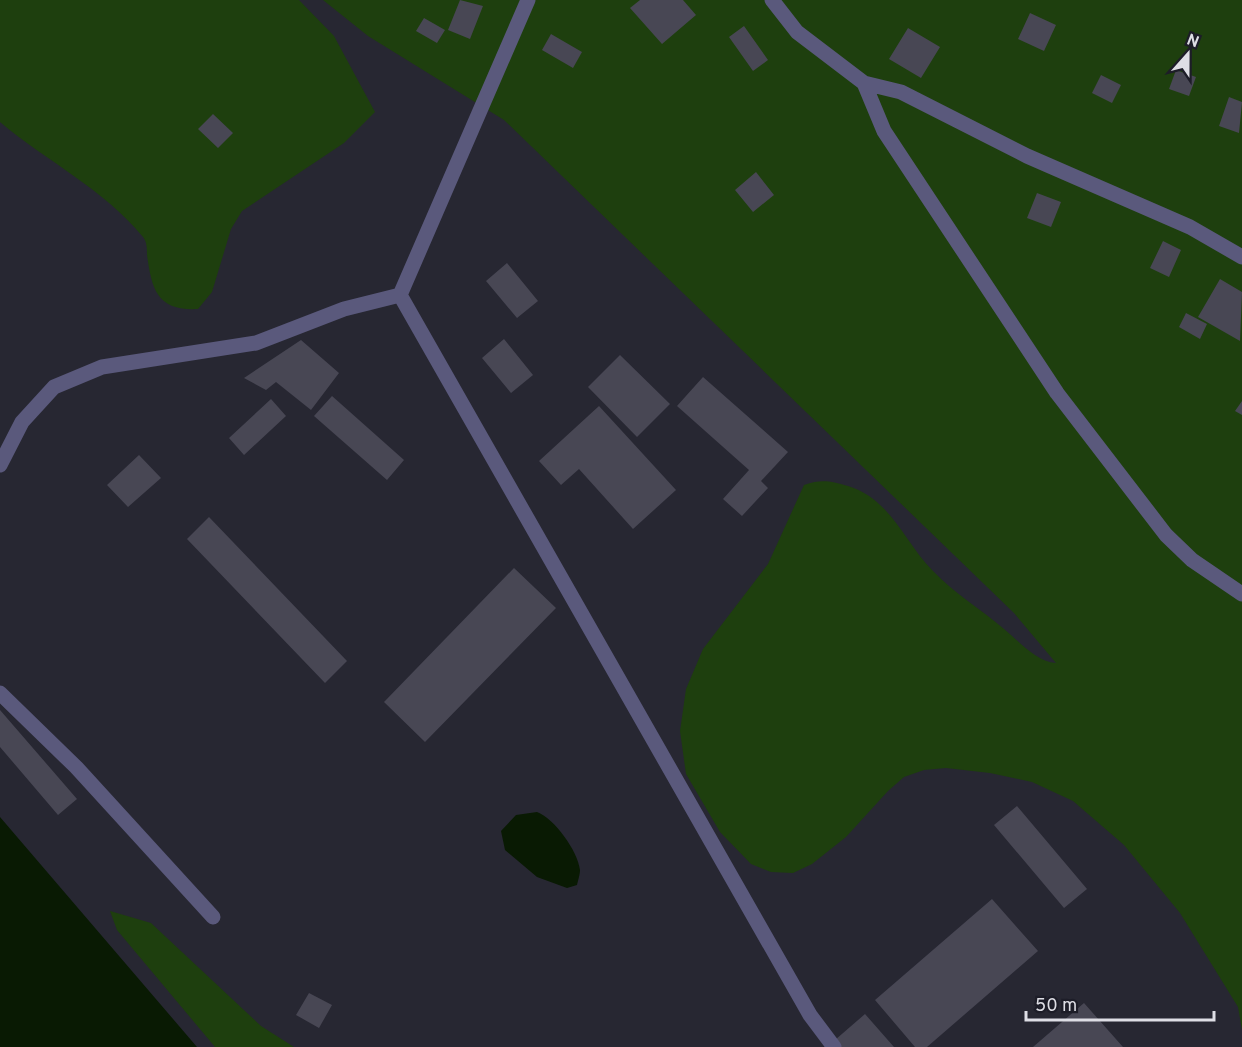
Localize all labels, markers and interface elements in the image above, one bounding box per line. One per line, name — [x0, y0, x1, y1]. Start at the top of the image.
north arrow — [1158, 24, 1218, 84]
text: N — [1184, 30, 1202, 53]
scale bar — [1026, 984, 1214, 1022]
text: 50 m — [1035, 995, 1077, 1018]

